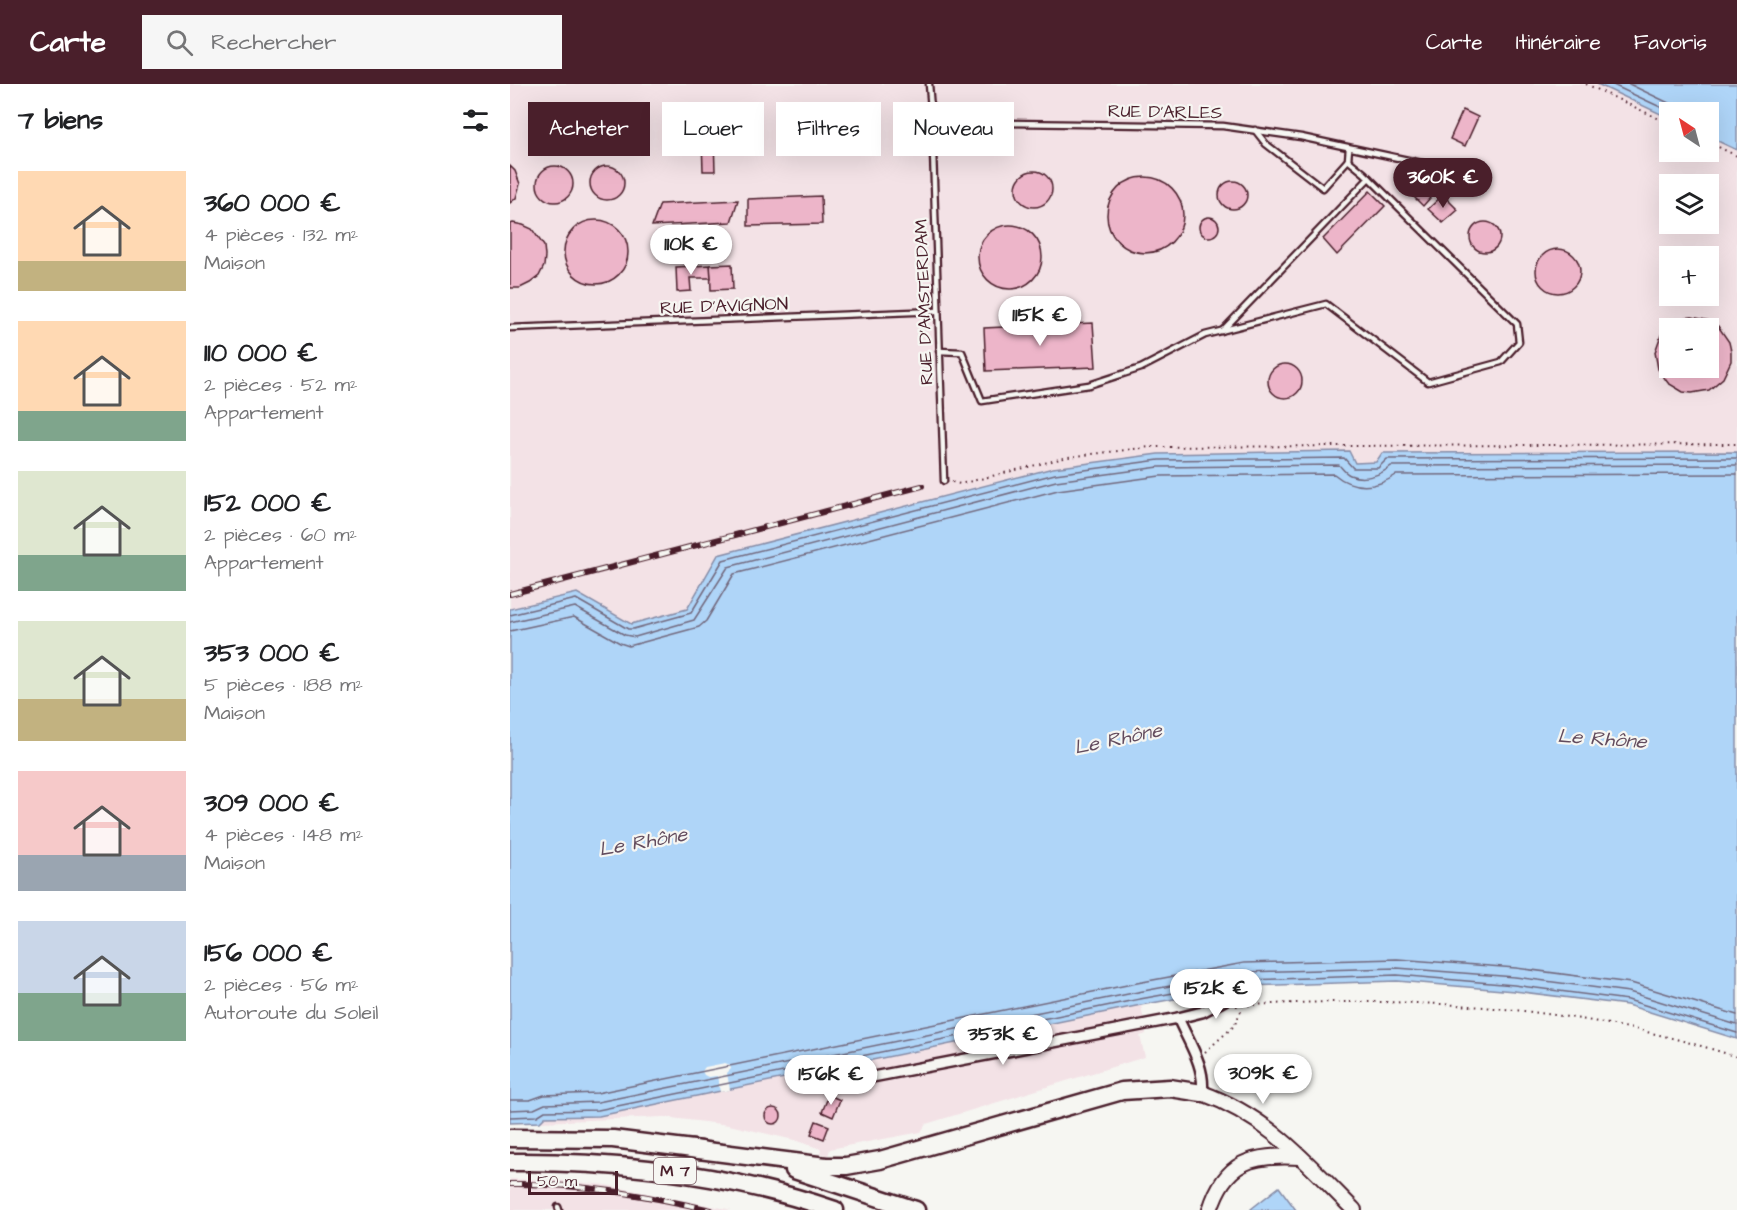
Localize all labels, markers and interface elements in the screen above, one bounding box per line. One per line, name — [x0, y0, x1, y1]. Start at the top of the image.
search box — [142, 15, 562, 69]
text: Carte — [30, 23, 106, 62]
icon: search — [163, 26, 196, 59]
text: Rechercher — [211, 27, 336, 58]
text: Carte — [1426, 28, 1483, 57]
text: Itinéraire — [1516, 28, 1601, 57]
text: Favoris — [1634, 28, 1707, 57]
street label: RUE D'ARLES — [1108, 99, 1222, 125]
text: 7 biens — [18, 102, 103, 138]
chip: Acheter — [528, 102, 650, 156]
chip: Louer — [662, 102, 764, 156]
chip: Filtres — [776, 102, 881, 156]
chip: Nouveau — [893, 102, 1014, 156]
north arrow — [1659, 102, 1719, 162]
map controls — [1659, 102, 1719, 378]
icon: filters — [459, 104, 492, 137]
pin: 360K € — [1394, 158, 1492, 209]
text: 360K € — [1407, 163, 1479, 191]
button: layers — [1659, 174, 1719, 234]
text: 360 000 € — [204, 185, 341, 221]
icon: home — [66, 195, 138, 267]
street label: RUE D'AMSTERDAM — [909, 218, 939, 385]
text: 4 pièces · 132 m² — [204, 221, 358, 249]
pin: 110K € — [642, 225, 740, 276]
text: 110K € — [664, 230, 718, 258]
button: + — [1659, 246, 1719, 306]
text: Maison — [204, 249, 265, 277]
street label: RUE D'AVIGNON — [660, 291, 788, 321]
pin: 115K € — [991, 296, 1089, 347]
text: 115K € — [1012, 301, 1068, 329]
button: − — [1659, 318, 1719, 378]
text: 110 000 € — [204, 335, 318, 371]
icon: home — [66, 345, 138, 417]
text: 2 pièces · 52 m² — [204, 371, 357, 399]
text: Appartement — [204, 399, 324, 427]
text: 152 000 € — [204, 485, 331, 521]
icon: home — [66, 495, 138, 567]
text: 2 pièces · 60 m² — [204, 521, 357, 549]
text: Appartement — [204, 549, 324, 577]
text: 353 000 € — [204, 635, 340, 671]
icon: home — [66, 645, 138, 717]
text: 5 pièces · 188 m² — [204, 671, 363, 699]
text: Maison — [204, 699, 265, 727]
water label: Le Rhône — [1072, 716, 1166, 762]
water label: Le Rhône — [1557, 722, 1648, 756]
text: 309 000 € — [204, 785, 339, 821]
icon: home — [66, 795, 138, 867]
water label: Le Rhône — [597, 820, 690, 864]
text: 4 pièces · 148 m² — [204, 821, 363, 849]
text: Maison — [204, 849, 265, 877]
text: 156 000 € — [204, 935, 333, 971]
icon: home — [66, 945, 138, 1017]
pin: 152K € — [1167, 969, 1265, 1020]
text: 2 pièces · 56 m² — [204, 971, 359, 999]
text: 152K € — [1184, 974, 1248, 1002]
text: Autoroute du Soleil — [204, 999, 378, 1027]
pin: 353K € — [954, 1015, 1052, 1066]
text: 353K € — [968, 1020, 1038, 1048]
pin: 309K € — [1214, 1054, 1312, 1105]
pin: 156K € — [782, 1055, 880, 1106]
text: 309K € — [1228, 1059, 1298, 1087]
text: 156K € — [798, 1060, 864, 1088]
road number: M 7 — [654, 1158, 696, 1184]
scale bar — [528, 1168, 618, 1196]
text: 50 m — [537, 1170, 577, 1192]

